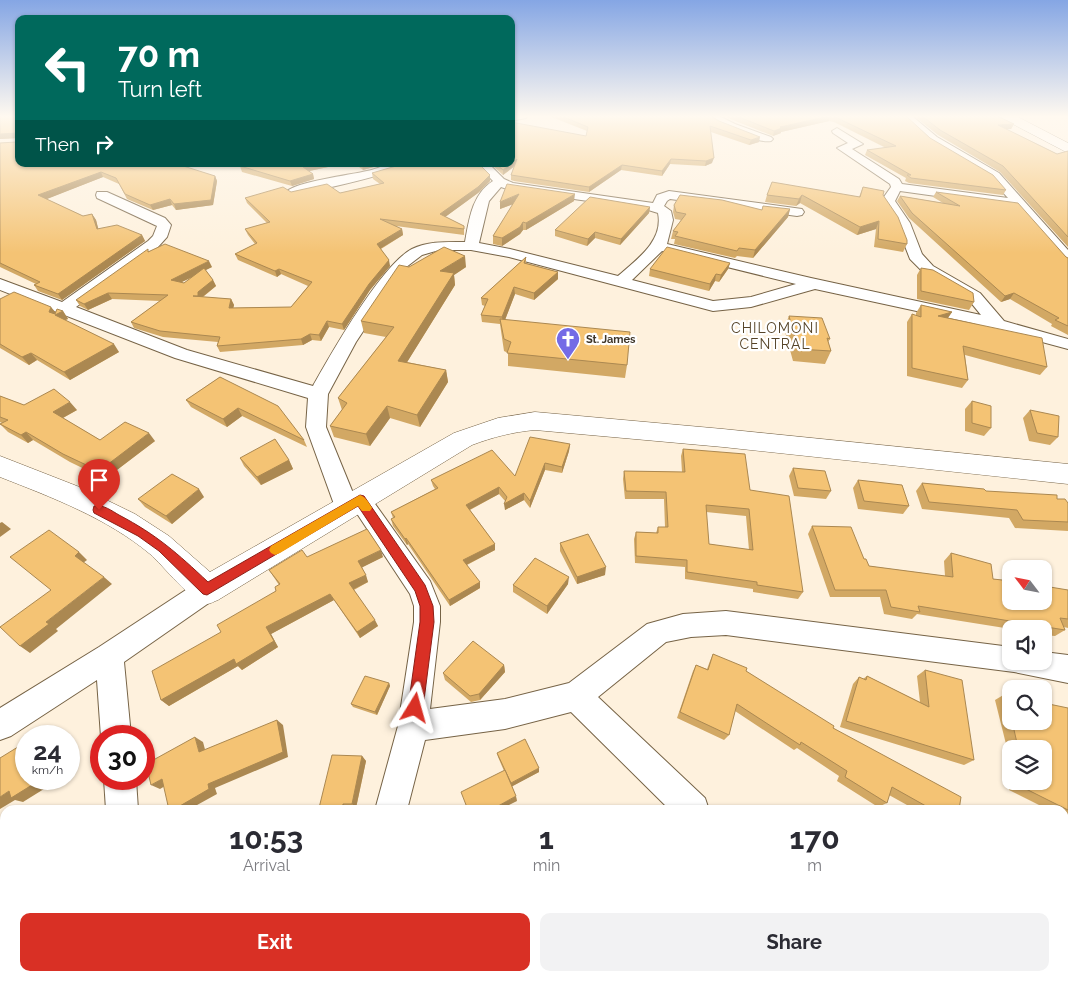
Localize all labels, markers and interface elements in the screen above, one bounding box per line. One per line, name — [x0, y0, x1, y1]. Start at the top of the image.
text: 70 m — [118, 34, 200, 75]
icon: left — [35, 35, 100, 100]
text: Turn left — [118, 76, 202, 102]
icon: right — [90, 130, 118, 158]
text: Then — [35, 133, 80, 155]
district label: CHILOMONI CENTRAL — [731, 320, 819, 352]
church icon: St. James — [555, 326, 581, 360]
place label: St. James — [586, 333, 636, 346]
pin — [78, 459, 120, 510]
icon: arrive — [85, 466, 113, 494]
north arrow — [1002, 560, 1052, 610]
map controls — [1002, 560, 1052, 790]
button: sound — [1002, 620, 1052, 670]
button: search — [1002, 680, 1052, 730]
position arrow — [388, 681, 440, 733]
speed limit sign: 30 — [90, 725, 155, 790]
text: 24 — [33, 736, 62, 766]
button: layers — [1002, 740, 1052, 790]
text: km/h — [32, 763, 63, 777]
text: 10:53 — [229, 821, 303, 856]
text: 1 — [539, 821, 554, 856]
text: 170 — [790, 821, 840, 856]
text: Arrival — [243, 856, 290, 875]
text: min — [533, 856, 560, 875]
text: m — [807, 856, 822, 875]
button: Exit — [20, 913, 530, 971]
button: Share — [540, 913, 1049, 971]

